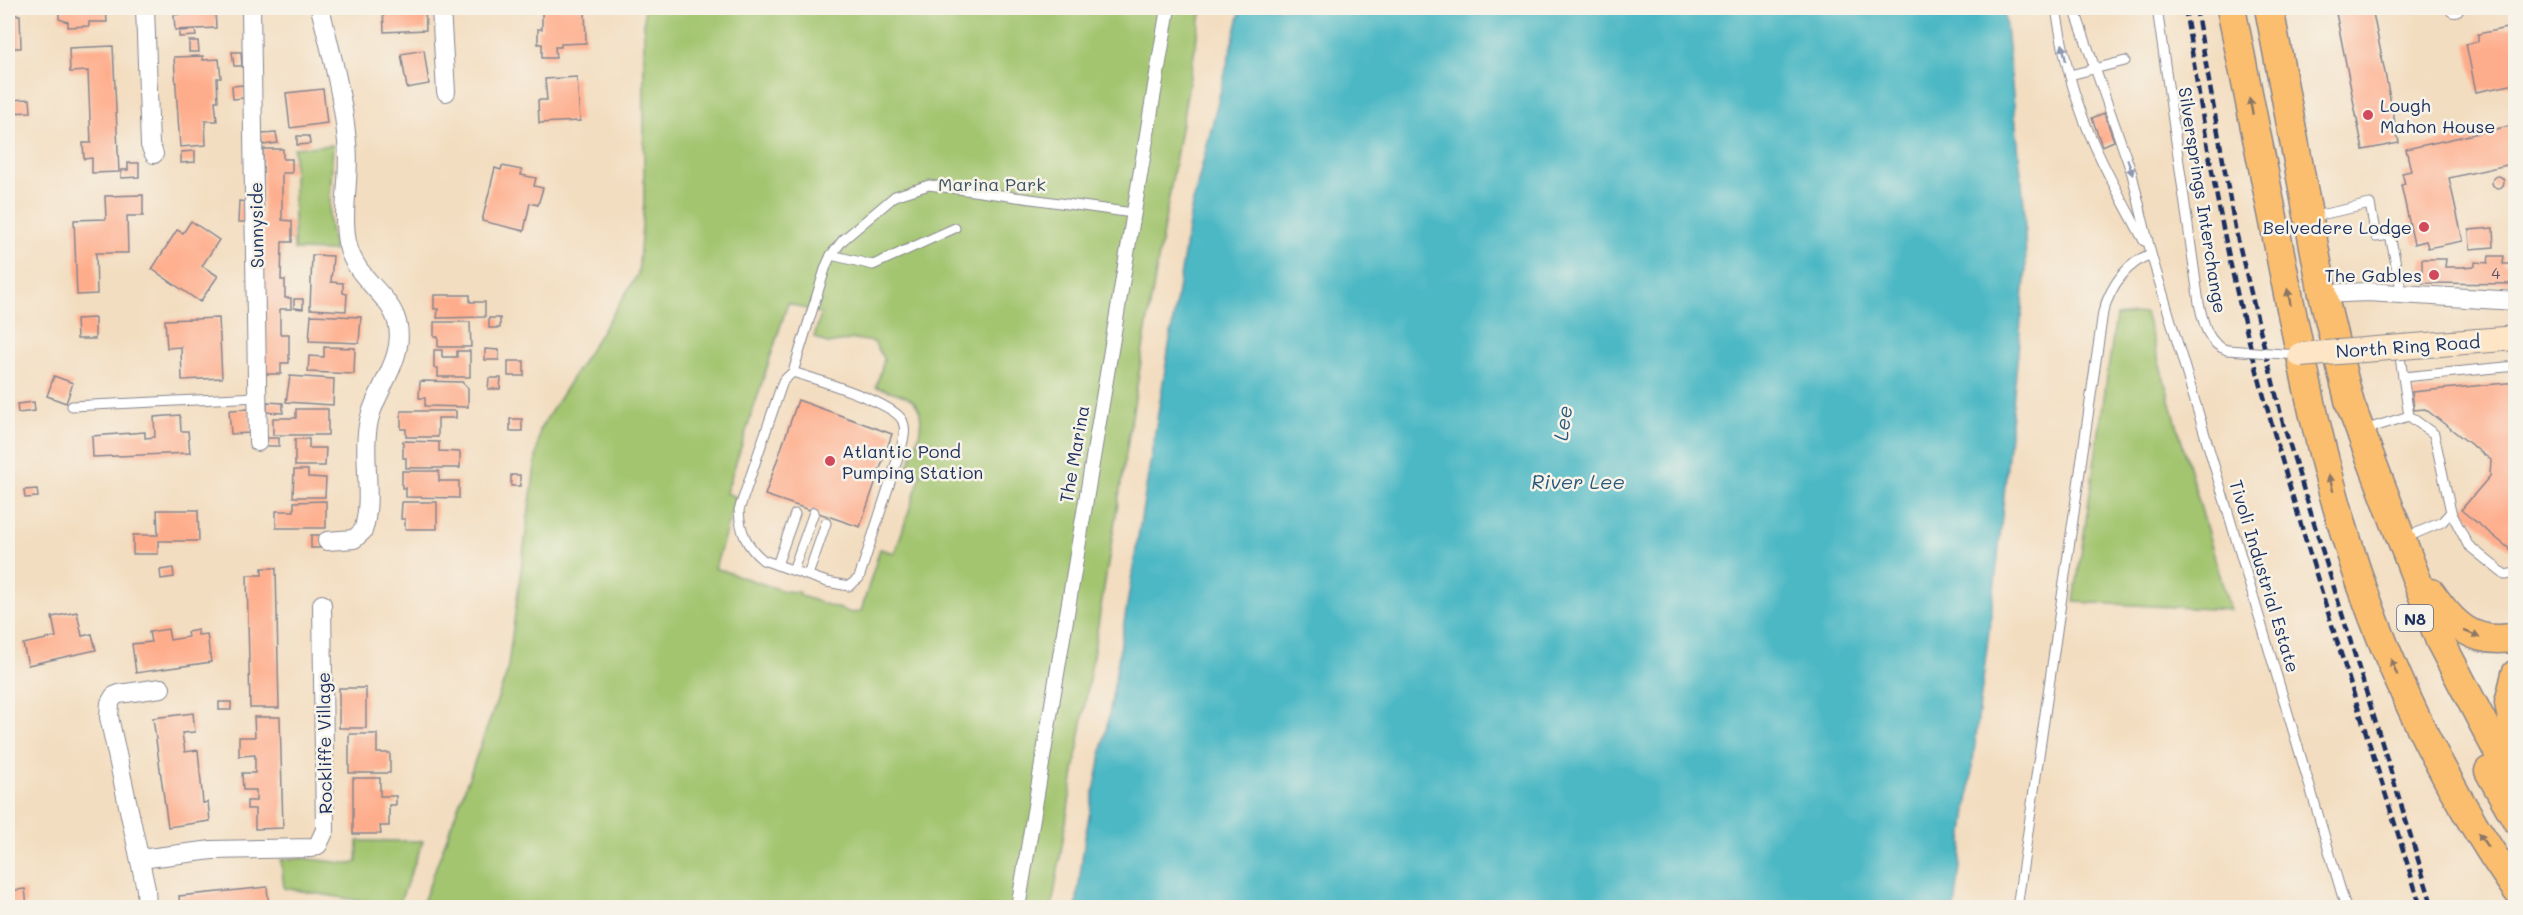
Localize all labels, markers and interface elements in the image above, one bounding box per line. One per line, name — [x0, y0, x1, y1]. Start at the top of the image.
one-way arrow — [2059, 43, 2069, 61]
street label: Silversprings Interchange — [2173, 85, 2233, 315]
place label: Lough Mahon House — [2380, 93, 2495, 138]
one-way arrow — [2246, 96, 2255, 115]
marker: Lough Mahon House — [2361, 108, 2375, 122]
one-way arrow — [2125, 158, 2135, 176]
park label: Marina Park — [938, 172, 1046, 196]
street label: Sunnyside — [243, 182, 269, 268]
place label: Belvedere Lodge — [2263, 215, 2412, 239]
marker: Belvedere Lodge — [2417, 220, 2431, 234]
place label: The Gables — [2324, 263, 2422, 287]
house number: 4 — [2492, 263, 2501, 283]
marker: The Gables — [2427, 268, 2441, 282]
one-way arrow — [2284, 288, 2293, 307]
street label: North Ring Road — [2335, 329, 2481, 363]
street label: The Marina — [1054, 403, 1094, 505]
water label: Lee — [1547, 404, 1577, 442]
place label: Atlantic Pond Pumping Station — [842, 439, 983, 484]
marker: Atlantic Pond Pumping Station — [823, 454, 837, 468]
water label: River Lee — [1531, 468, 1625, 494]
one-way arrow — [2325, 473, 2335, 492]
street label: Tivoli Industrial Estate — [2224, 477, 2306, 675]
road number: N8 — [2397, 605, 2433, 631]
one-way arrow — [2464, 629, 2482, 639]
one-way arrow — [2389, 657, 2399, 675]
street label: Rockliffe Village — [311, 672, 337, 814]
one-way arrow — [2477, 832, 2488, 848]

